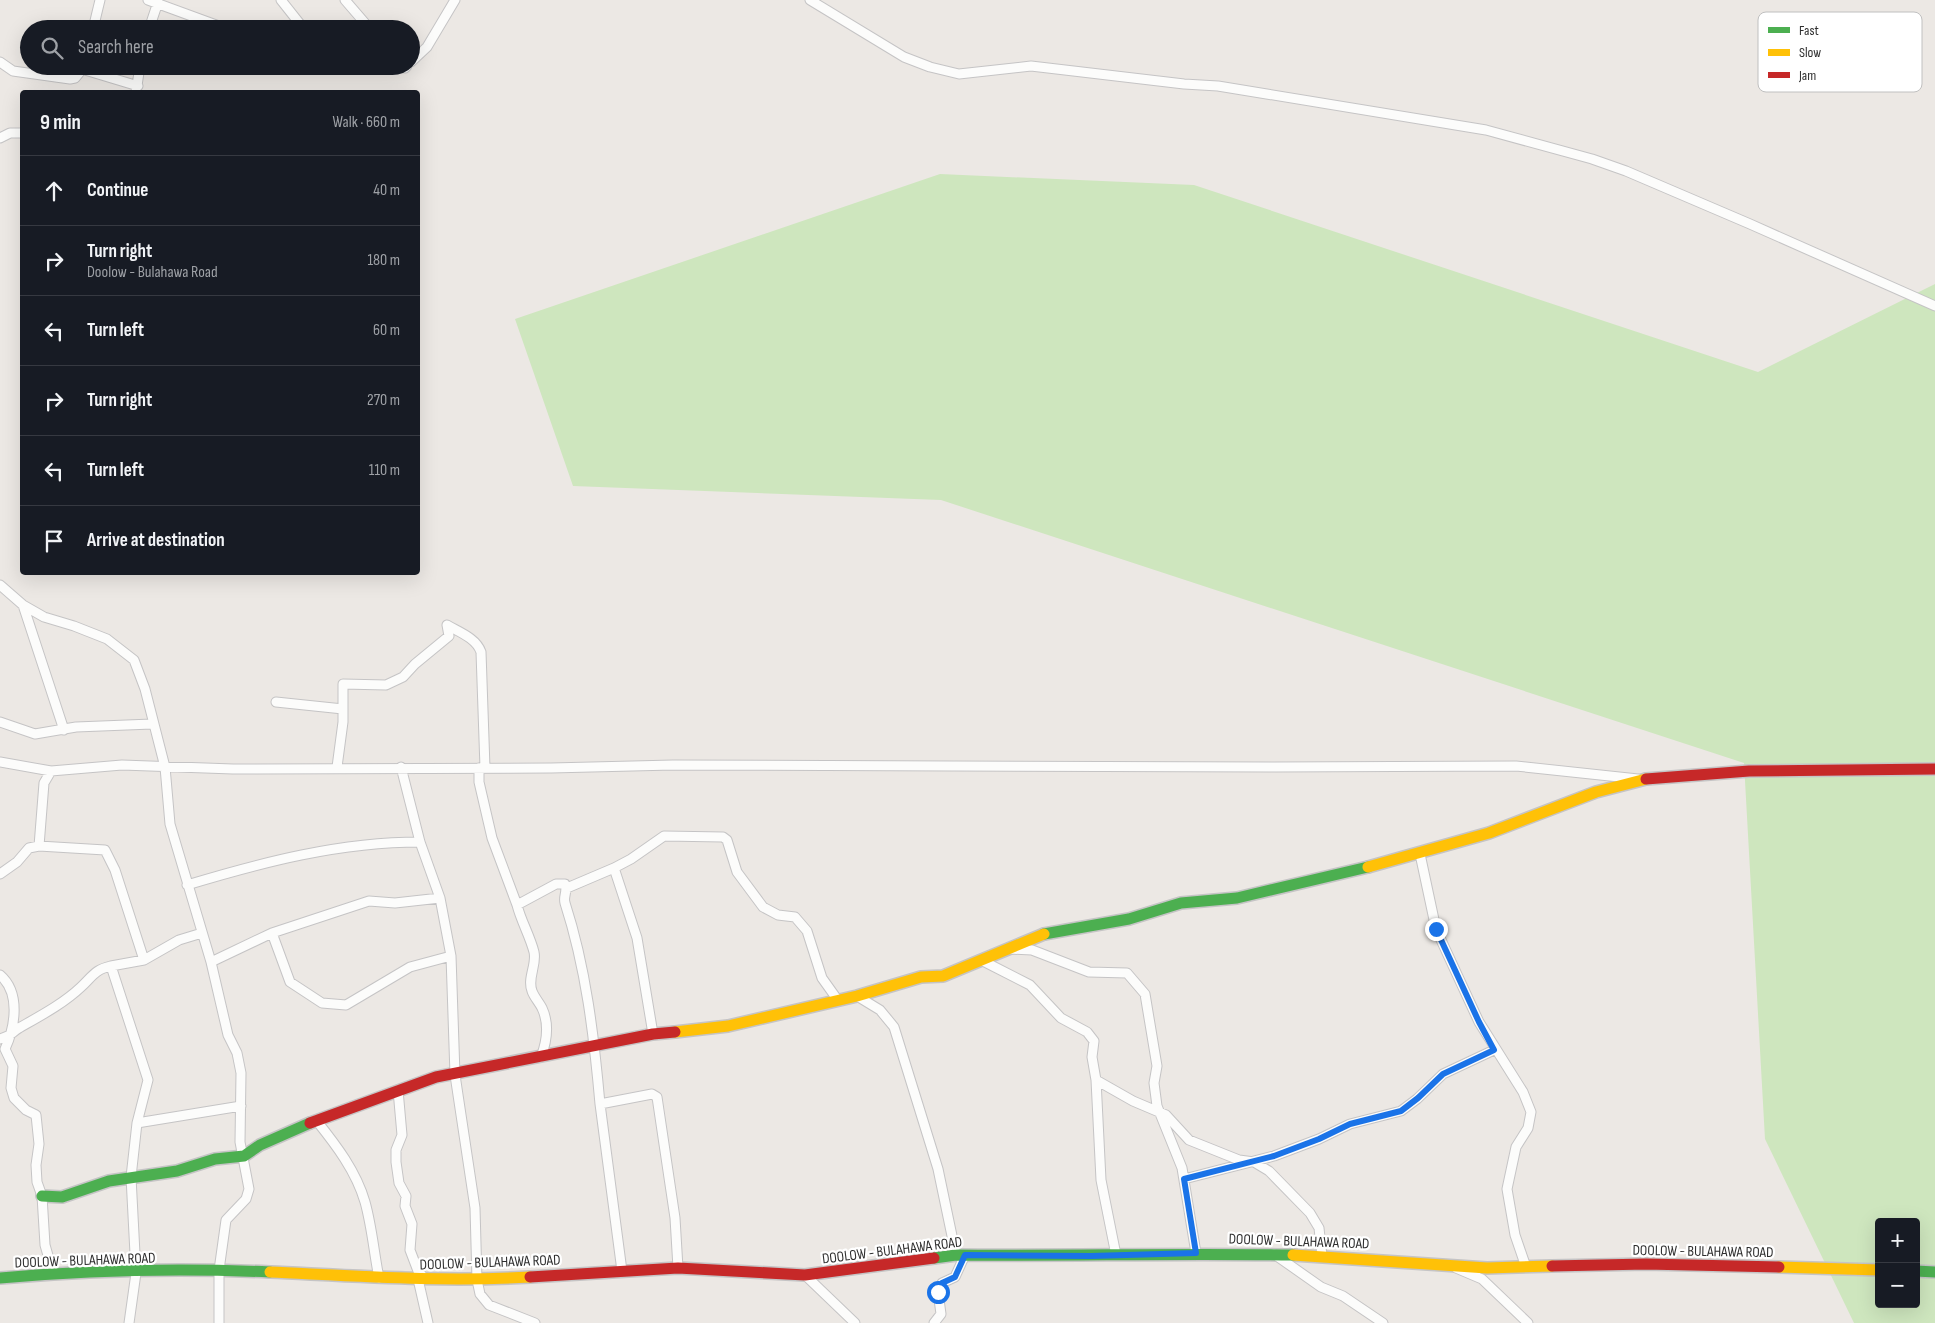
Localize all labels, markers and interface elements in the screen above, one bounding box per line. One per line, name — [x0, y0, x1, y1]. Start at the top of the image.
legend — [1758, 12, 1922, 92]
search box — [20, 20, 420, 75]
text: Fast — [1799, 22, 1819, 39]
icon: search — [38, 34, 66, 62]
text: Search here — [78, 36, 154, 59]
text: Slow — [1799, 44, 1821, 61]
text: Jam — [1798, 67, 1816, 84]
text: 9 min — [40, 110, 81, 135]
text: Walk · 660 m — [333, 113, 400, 132]
icon: ahead — [40, 177, 68, 205]
text: Continue — [87, 179, 148, 202]
text: 40 m — [373, 181, 400, 200]
text: Turn right — [87, 240, 152, 263]
icon: right — [40, 247, 68, 275]
text: 180 m — [367, 251, 400, 270]
text: Doolow - Bulahawa Road — [87, 263, 218, 282]
icon: left — [40, 317, 68, 345]
text: Turn left — [87, 319, 144, 342]
text: 60 m — [373, 321, 400, 340]
icon: right — [40, 387, 68, 415]
text: Turn right — [87, 389, 152, 412]
text: 270 m — [367, 391, 400, 410]
icon: left — [40, 457, 68, 485]
text: Turn left — [87, 459, 144, 482]
text: 110 m — [369, 461, 400, 480]
icon: arrive — [40, 527, 68, 555]
text: Arrive at destination — [87, 529, 225, 552]
route end — [1425, 918, 1448, 941]
map controls — [1875, 1218, 1920, 1308]
button: + — [1875, 1218, 1920, 1263]
street label: DOOLOW - BULAHAWA ROAD — [1228, 1230, 1370, 1253]
street label: DOOLOW - BULAHAWA ROAD — [821, 1232, 963, 1269]
street label: DOOLOW - BULAHAWA ROAD — [1632, 1241, 1774, 1262]
street label: DOOLOW - BULAHAWA ROAD — [14, 1249, 156, 1272]
street label: DOOLOW - BULAHAWA ROAD — [419, 1251, 561, 1274]
button: − — [1875, 1263, 1920, 1308]
route start — [927, 1281, 950, 1304]

